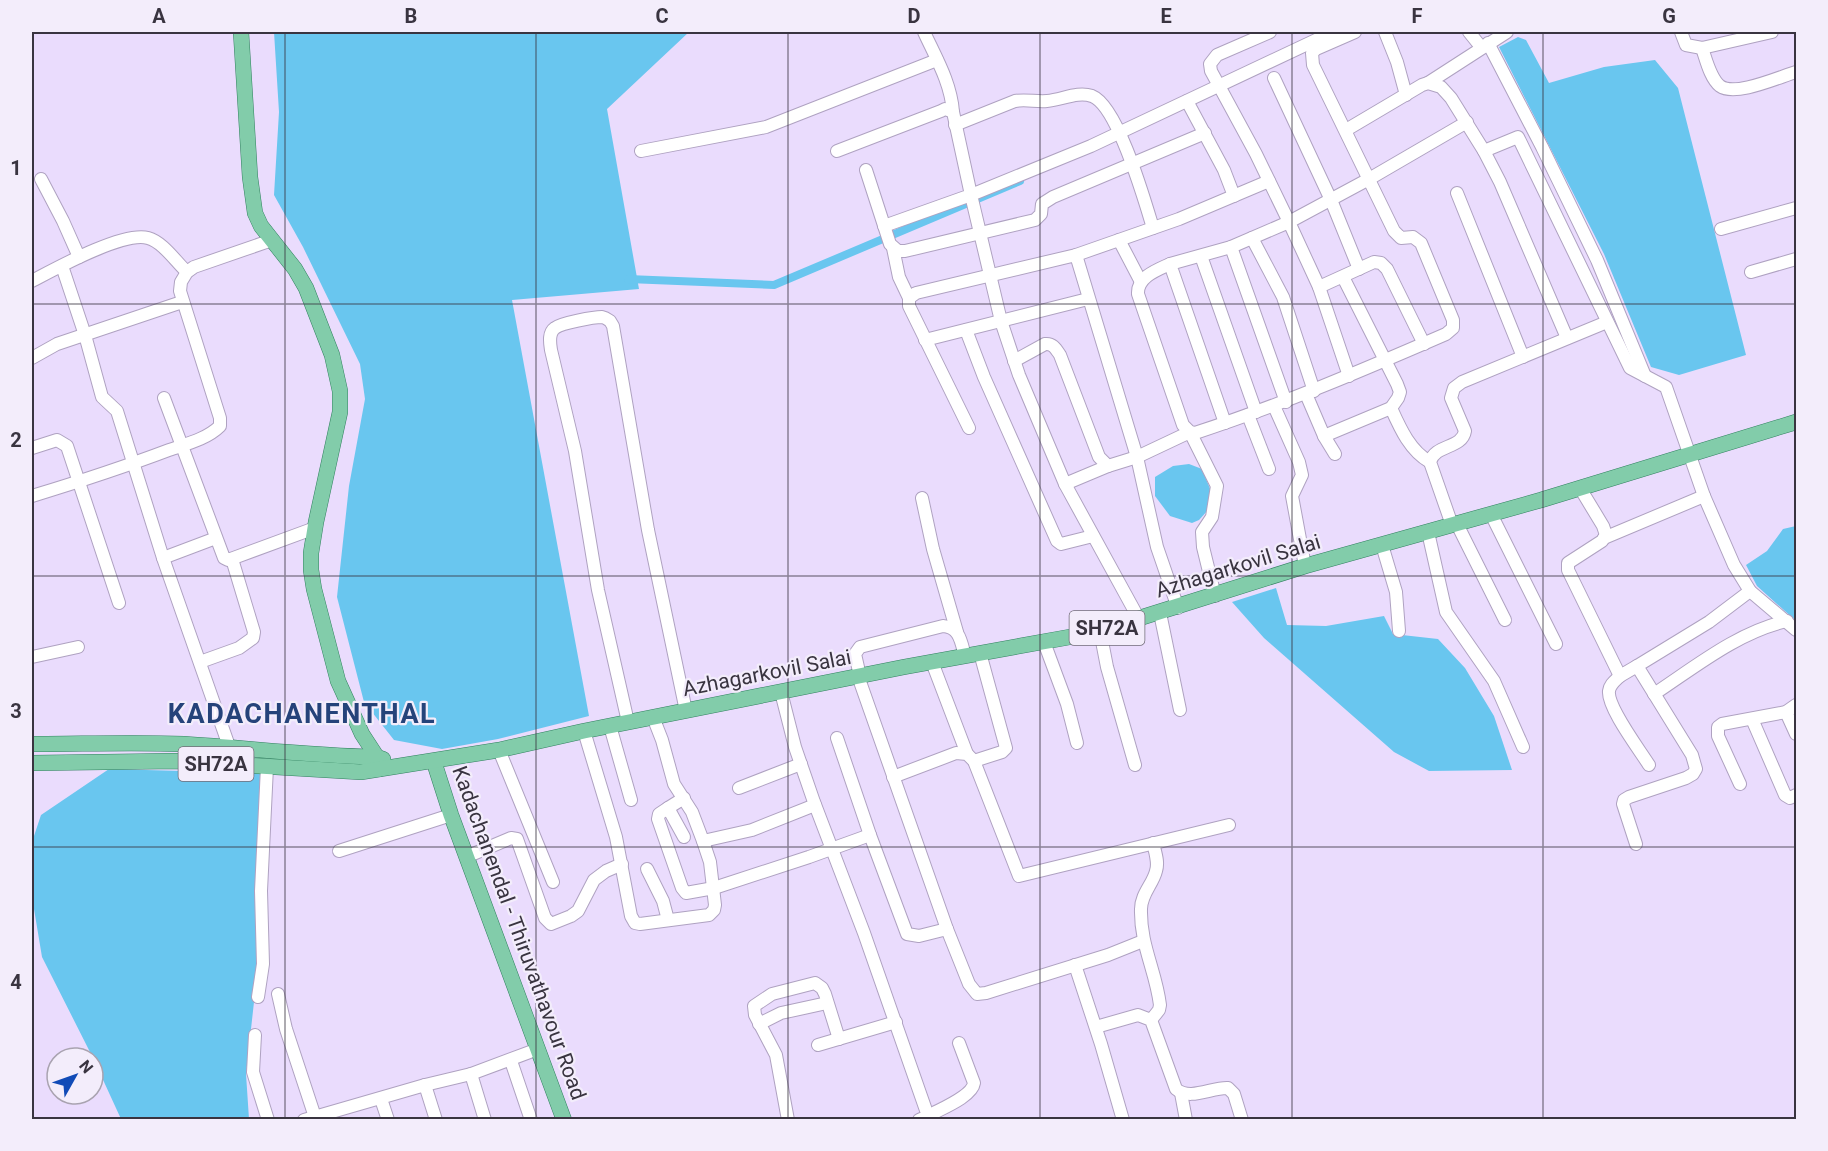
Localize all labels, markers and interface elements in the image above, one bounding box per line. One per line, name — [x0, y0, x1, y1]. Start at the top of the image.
text: A — [152, 4, 166, 28]
text: B — [405, 4, 417, 28]
text: C — [655, 4, 669, 28]
text: D — [908, 4, 921, 28]
text: E — [1160, 4, 1172, 28]
text: F — [1412, 4, 1423, 28]
text: G — [1662, 4, 1676, 28]
text: 1 — [10, 156, 22, 180]
text: 2 — [10, 428, 22, 452]
street label: Azhagarkovil Salai — [1153, 530, 1323, 602]
road number: SH72A — [1070, 611, 1144, 645]
street label: Azhagarkovil Salai — [681, 645, 853, 701]
district label: KADACHANENTHAL — [168, 698, 436, 730]
text: 3 — [10, 699, 22, 723]
road number: SH72A — [178, 747, 254, 781]
street label: Kadachanendal - Thiruvathavour Road — [447, 763, 591, 1103]
text: 4 — [10, 970, 22, 994]
north arrow — [45, 1046, 105, 1106]
text: N — [75, 1056, 97, 1077]

